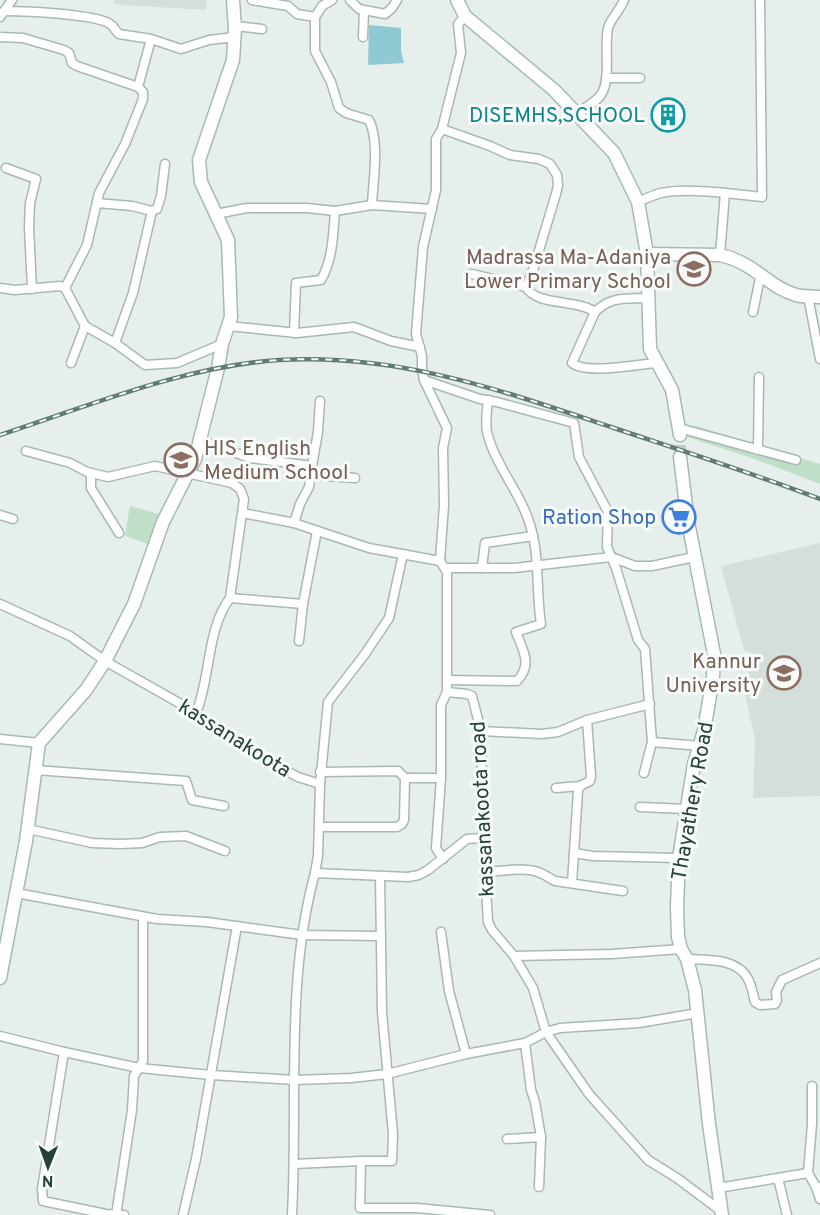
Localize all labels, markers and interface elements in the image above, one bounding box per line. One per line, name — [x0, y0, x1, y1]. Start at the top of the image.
building icon: DISEMHS,SCHOOL — [650, 97, 686, 133]
place label: DISEMHS,SCHOOL — [469, 103, 645, 130]
place label: Madrassa Ma-Adaniya Lower Primary School — [464, 245, 671, 296]
school or university icon: Madrassa Ma-Adaniya Lower Primary School — [676, 251, 712, 287]
place label: HIS English Medium School — [204, 436, 349, 487]
school or university icon: HIS English Medium School — [163, 442, 199, 478]
supermarket icon: Ration Shop — [661, 499, 697, 535]
place label: Ration Shop — [542, 505, 656, 532]
place label: Kannur University — [665, 649, 761, 700]
school or university icon: Kannur University — [766, 655, 802, 691]
street label: kassanakoota — [173, 694, 296, 785]
street label: kassanakoota road — [465, 720, 502, 898]
street label: Thayathery Road — [666, 720, 721, 883]
north arrow — [18, 1137, 78, 1197]
text: N — [42, 1170, 54, 1190]

